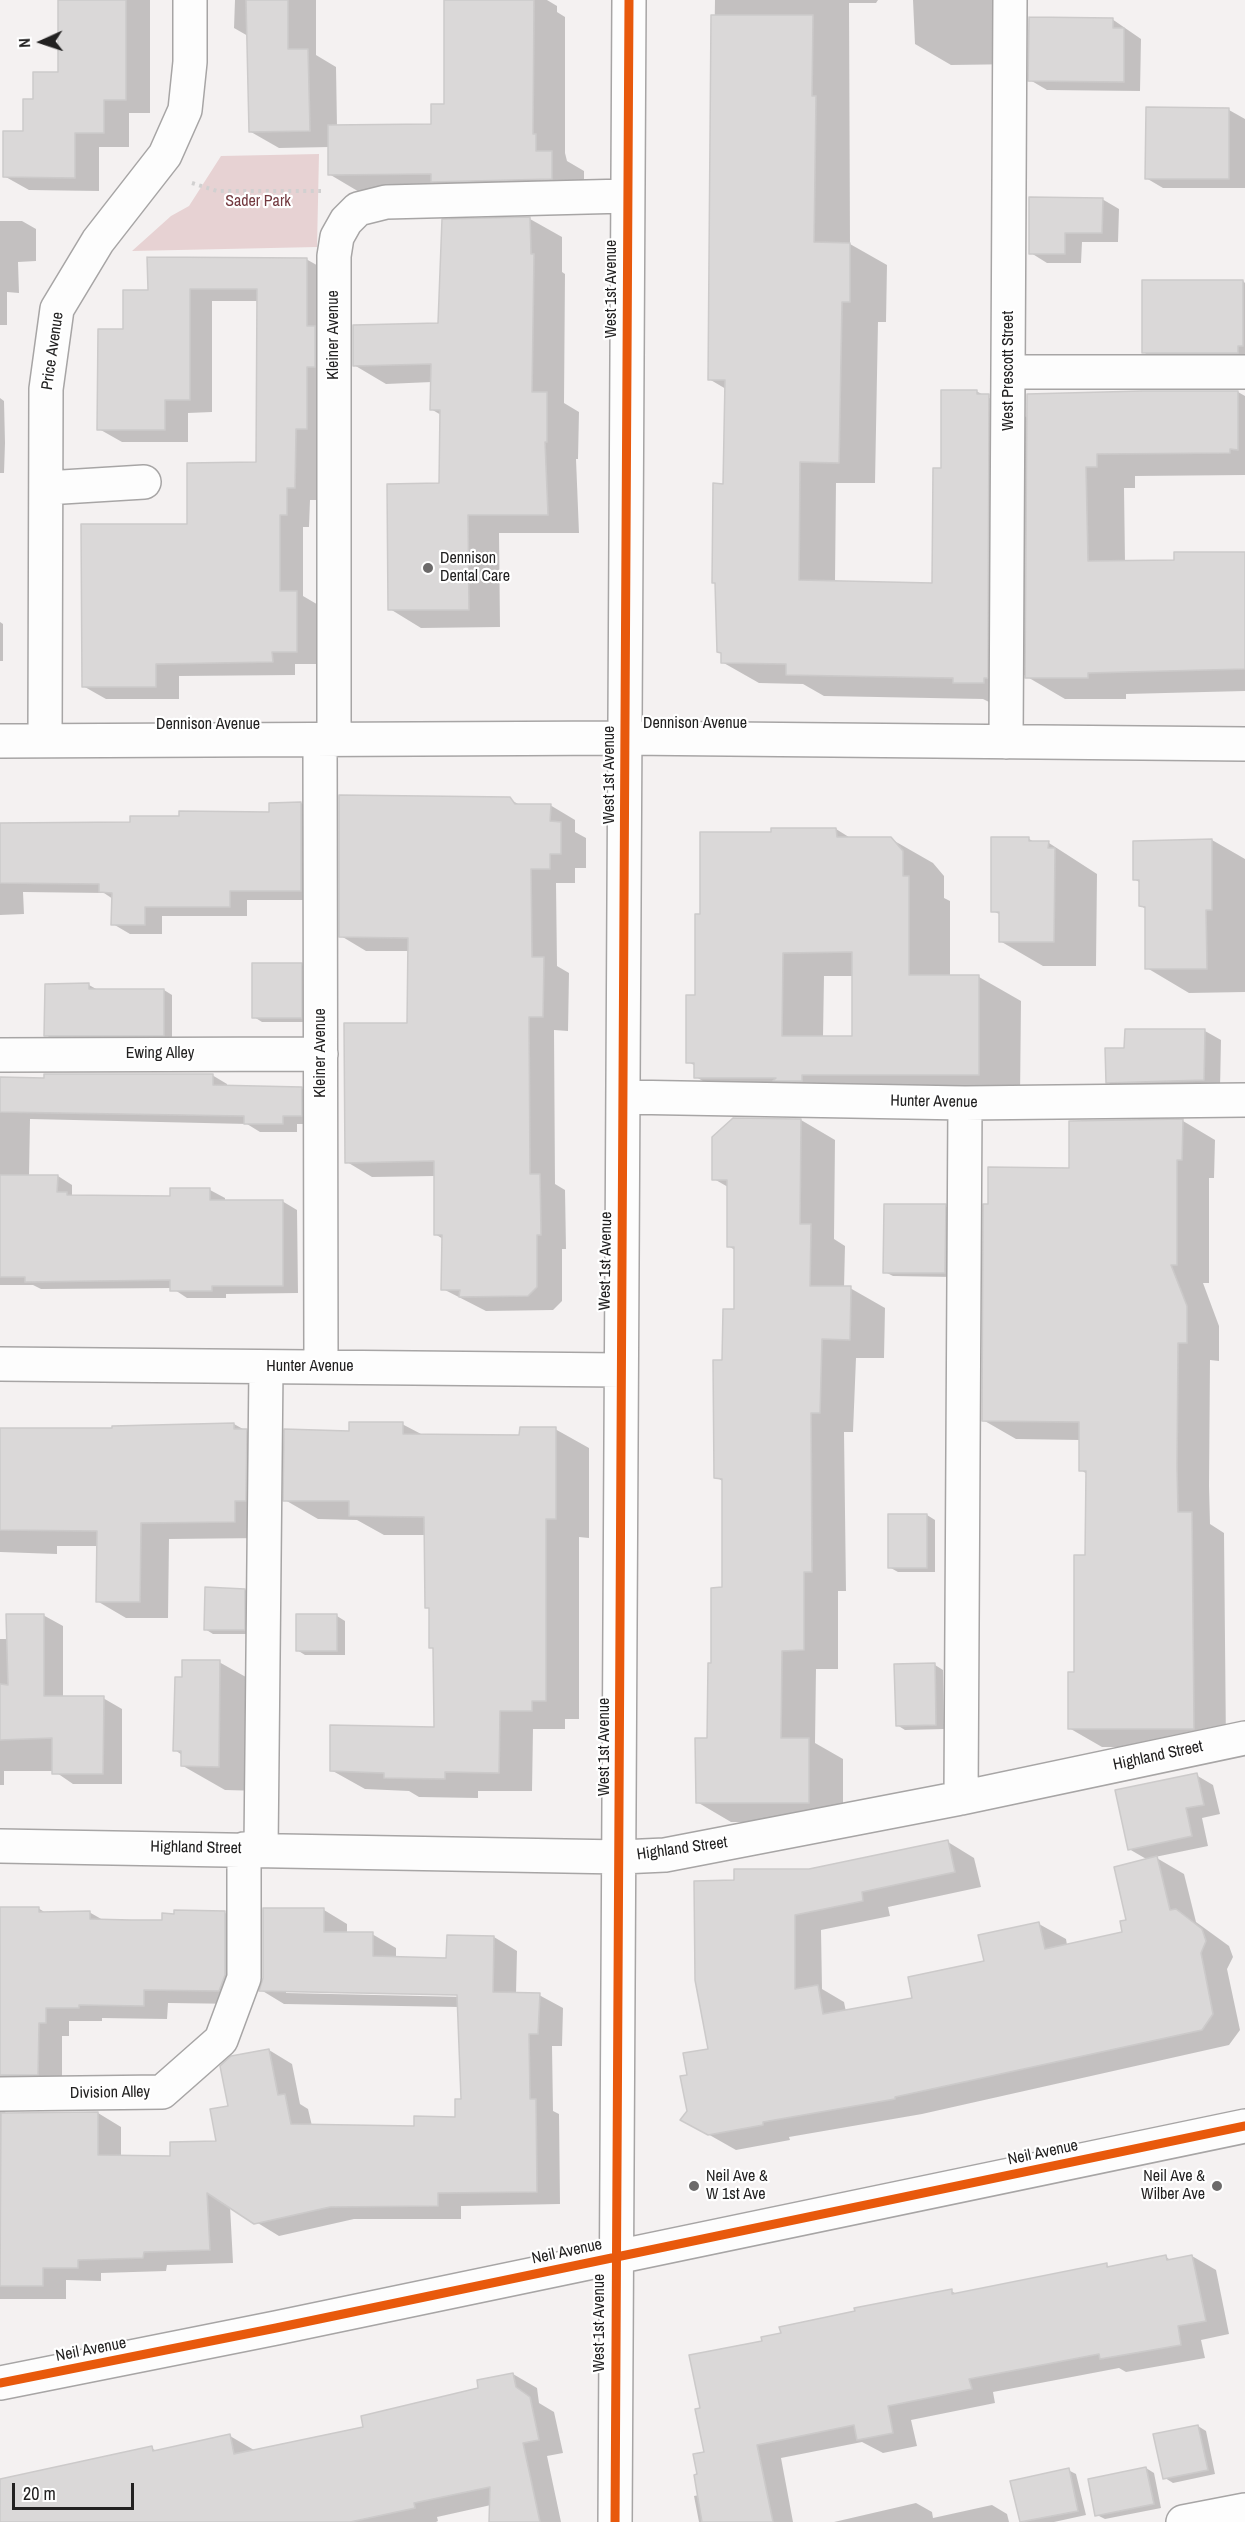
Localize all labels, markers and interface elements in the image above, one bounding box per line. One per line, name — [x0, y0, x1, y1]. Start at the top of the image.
north arrow — [12, 12, 72, 72]
text: N — [13, 38, 35, 48]
park label: Sader Park — [225, 192, 291, 212]
street label: West 1st Avenue — [602, 240, 622, 338]
street label: Kleiner Avenue — [324, 290, 344, 380]
street label: Price Avenue — [38, 311, 68, 391]
street label: West Prescott Street — [999, 311, 1019, 431]
place label: Dennison Dental Care — [440, 549, 510, 587]
marker: Dennison Dental Care — [421, 561, 435, 575]
street label: Dennison Avenue — [643, 714, 747, 734]
street label: Dennison Avenue — [156, 715, 260, 735]
street label: West 1st Avenue — [600, 726, 620, 824]
street label: Kleiner Avenue — [311, 1008, 331, 1098]
street label: Ewing Alley — [126, 1044, 194, 1064]
street label: Hunter Avenue — [890, 1092, 978, 1112]
street label: West 1st Avenue — [596, 1211, 616, 1311]
street label: Hunter Avenue — [266, 1357, 354, 1377]
street label: West 1st Avenue — [595, 1698, 615, 1796]
street label: Highland Street — [1111, 1737, 1205, 1775]
street label: Highland Street — [636, 1833, 728, 1865]
street label: Highland Street — [150, 1838, 242, 1858]
street label: Division Alley — [70, 2083, 150, 2103]
street label: Neil Avenue — [1006, 2136, 1080, 2170]
place label: Neil Ave & W 1st Ave — [706, 2167, 768, 2205]
place label: Neil Ave & Wilber Ave — [1141, 2167, 1205, 2205]
marker: Neil Ave & W 1st Ave — [687, 2179, 701, 2193]
marker: Neil Ave & Wilber Ave — [1210, 2179, 1224, 2193]
street label: Neil Avenue — [530, 2235, 604, 2269]
street label: West 1st Avenue — [590, 2274, 610, 2372]
street label: Neil Avenue — [54, 2334, 128, 2366]
scale bar — [15, 2471, 136, 2509]
text: 20 m — [23, 2481, 56, 2506]

